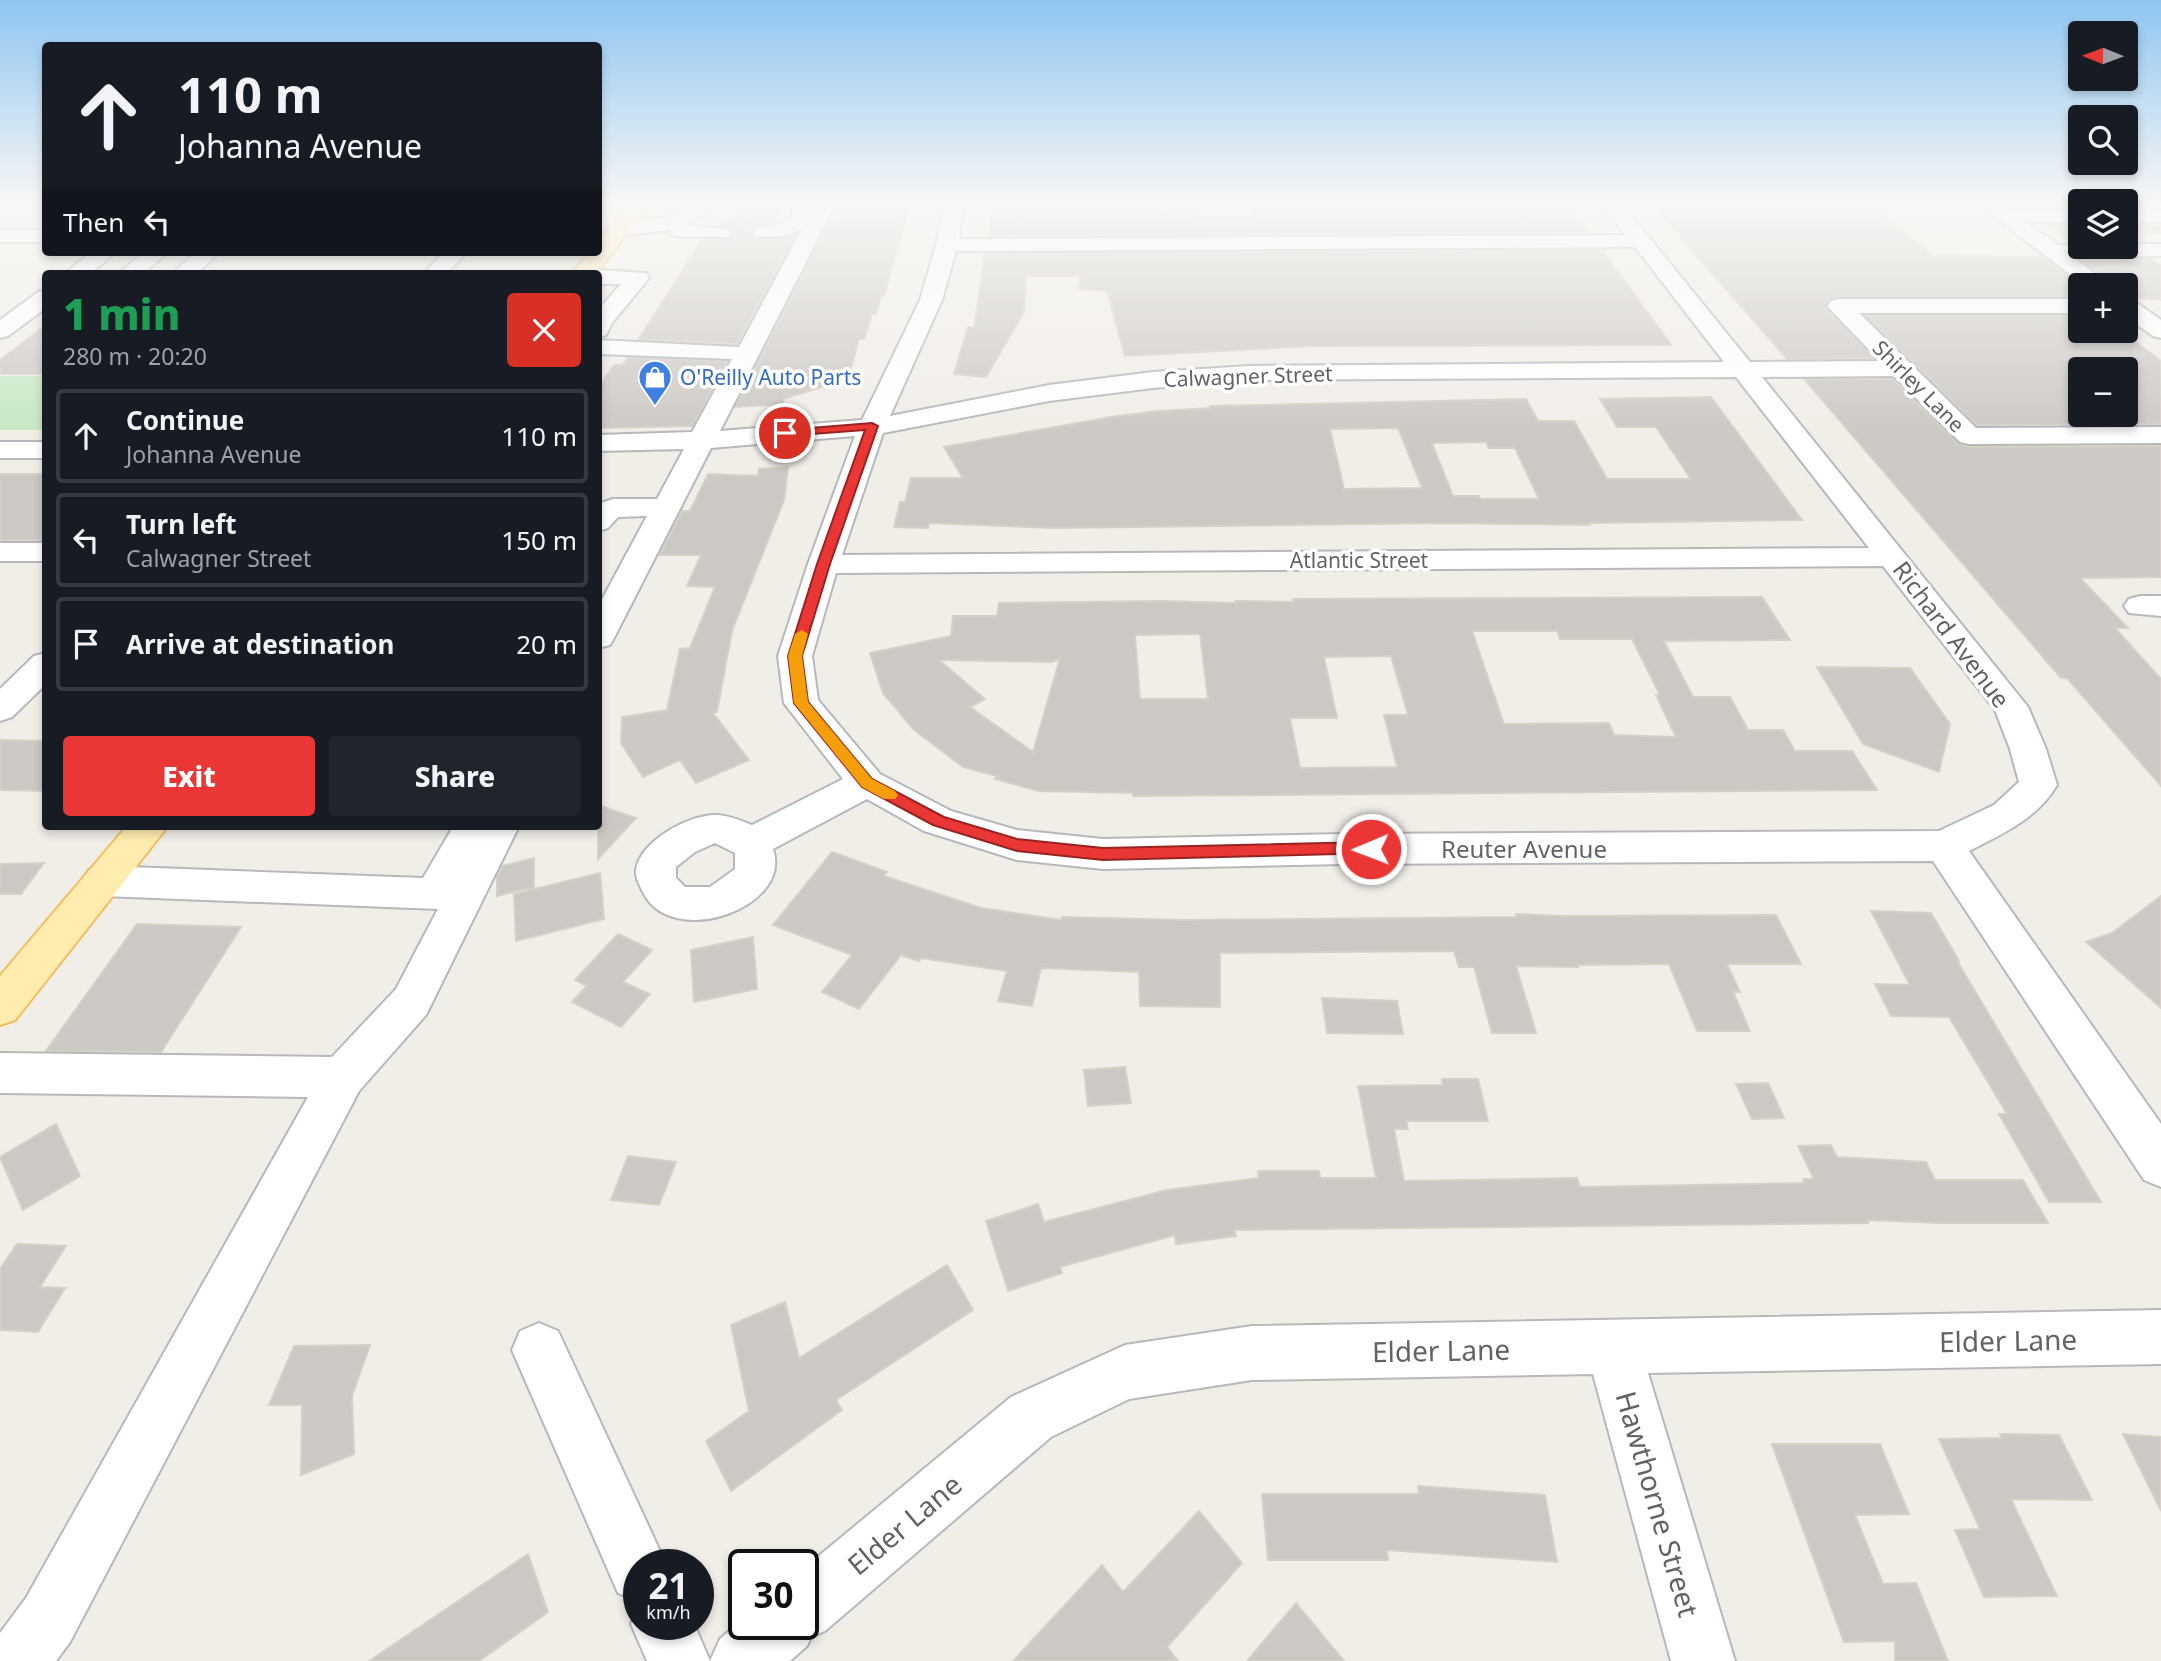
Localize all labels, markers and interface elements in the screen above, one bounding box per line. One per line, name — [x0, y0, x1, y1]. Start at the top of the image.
north arrow — [2068, 21, 2138, 91]
map controls — [2068, 21, 2138, 427]
text: 110 m — [178, 61, 323, 127]
icon: ahead — [63, 70, 154, 161]
button: search — [2068, 105, 2138, 175]
text: Johanna Avenue — [178, 124, 422, 167]
button: layers — [2068, 189, 2138, 259]
icon: left — [138, 203, 176, 241]
text: Then — [63, 204, 124, 240]
button: + — [2068, 273, 2138, 343]
text: 1 min — [63, 285, 180, 342]
button: close — [507, 293, 581, 367]
street label: Shirley Lane — [1867, 334, 1971, 438]
text: 280 m · 20:20 — [63, 340, 207, 372]
button: − — [2068, 357, 2138, 427]
shop icon: O'Reilly Auto Parts — [636, 358, 674, 407]
street label: Calwagner Street — [1163, 359, 1333, 393]
place label: O'Reilly Auto Parts — [680, 363, 861, 391]
text: Continue — [126, 402, 244, 438]
pin — [755, 403, 815, 463]
icon: arrive — [766, 414, 804, 452]
icon: ahead — [67, 417, 105, 455]
text: 110 m — [501, 418, 577, 454]
text: Johanna Avenue — [126, 438, 301, 470]
text: Turn left — [126, 506, 237, 542]
icon: left — [67, 521, 105, 559]
text: 150 m — [501, 522, 577, 558]
text: Calwagner Street — [126, 542, 311, 574]
street label: Atlantic Street — [1290, 546, 1429, 574]
street label: Richard Avenue — [1886, 554, 2018, 714]
icon: arrive — [67, 625, 105, 663]
text: Arrive at destination — [126, 626, 395, 662]
text: 20 m — [516, 626, 577, 662]
button: Exit — [63, 736, 315, 816]
button: Share — [329, 736, 581, 816]
position arrow — [1334, 812, 1408, 886]
street label: Reuter Avenue — [1441, 832, 1607, 865]
street label: Elder Lane — [1939, 1320, 2077, 1360]
street label: Elder Lane — [1372, 1330, 1510, 1370]
street label: Hawthorne Street — [1608, 1387, 1708, 1621]
street label: Elder Lane — [839, 1465, 969, 1583]
speed limit sign: 30 — [728, 1549, 819, 1640]
text: 21 — [648, 1562, 689, 1609]
text: km/h — [646, 1600, 691, 1624]

